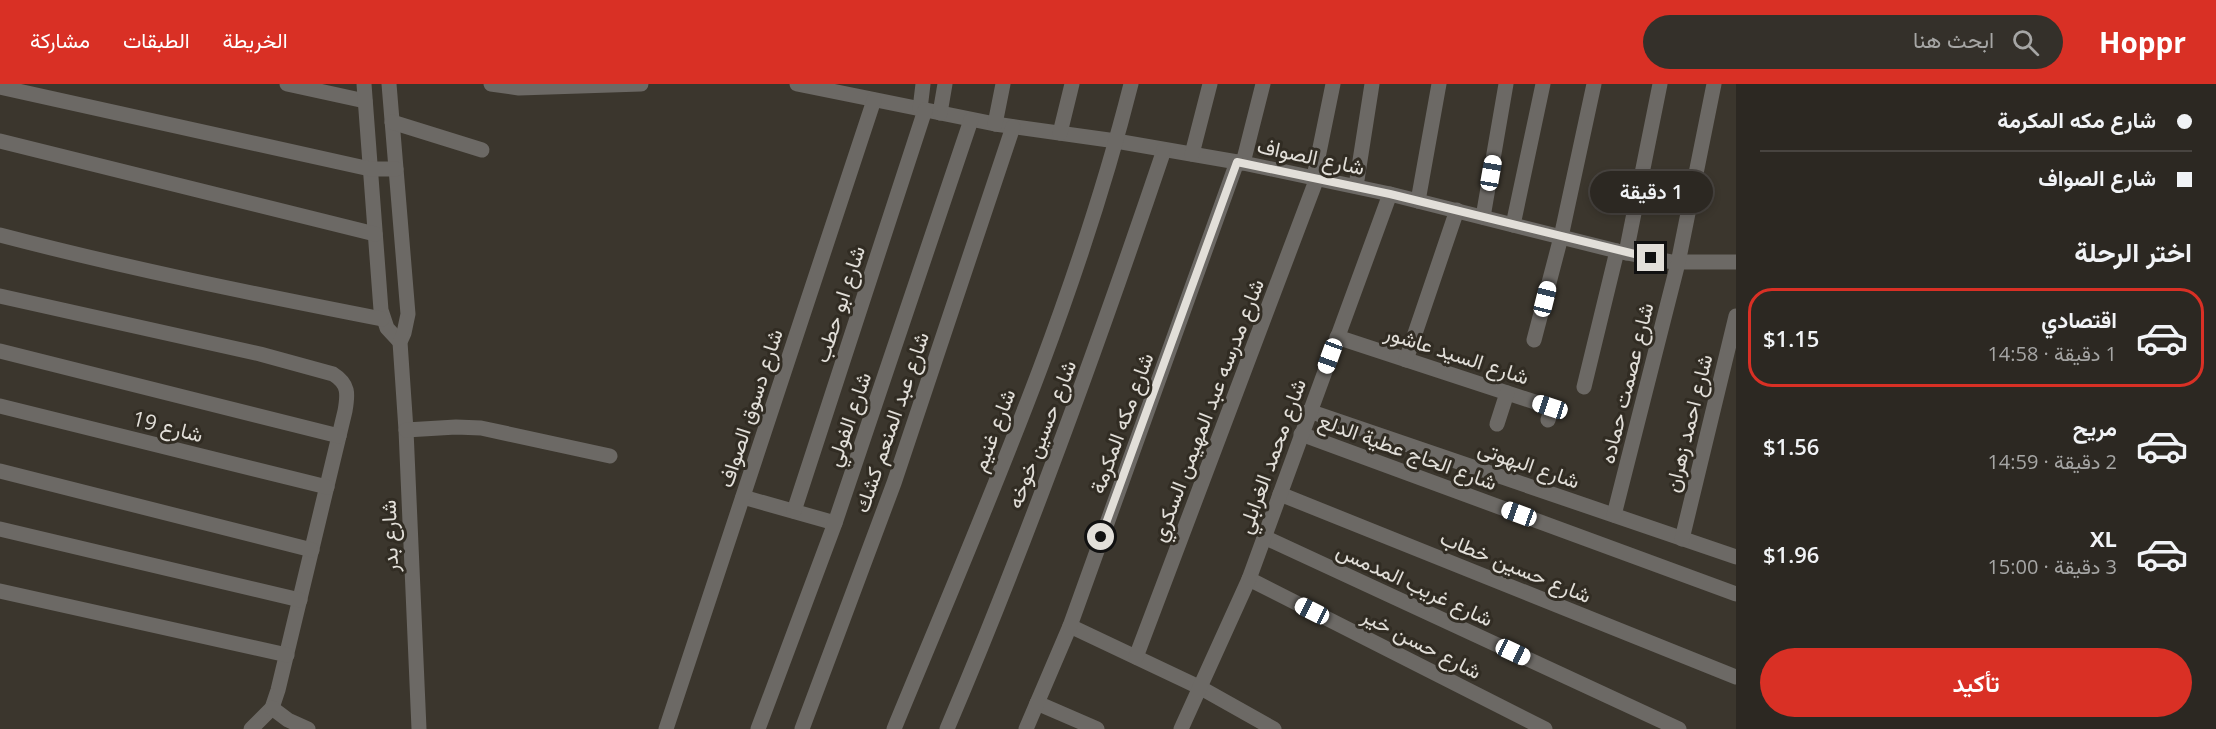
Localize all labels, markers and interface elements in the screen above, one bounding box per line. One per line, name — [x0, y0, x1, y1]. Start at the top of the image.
search box — [1643, 15, 2063, 69]
text: Hoppr — [2099, 23, 2186, 61]
text: ابحث هنا — [1913, 24, 1994, 54]
text: مشاركة — [30, 26, 90, 54]
text: الطبقات — [123, 26, 190, 54]
text: الخريطة — [223, 26, 288, 54]
icon: search — [2009, 26, 2042, 59]
text: شارع مكه المكرمة — [1997, 104, 2156, 134]
street label: شارع الصواف — [1255, 131, 1367, 182]
car — [1479, 154, 1503, 192]
text: شارع الصواف — [2038, 162, 2156, 192]
callout: 1 دقيقة — [1590, 171, 1712, 213]
text: 1 دقيقة — [1620, 178, 1683, 205]
text: اختر الرحلة — [2074, 233, 2192, 270]
street label: شارع ابو حطب — [807, 242, 872, 366]
route end — [1637, 244, 1664, 271]
street label: شارع مدرسه عبد المهيمن السكري — [1144, 275, 1274, 547]
car — [1532, 279, 1558, 319]
street label: شارع عصمت حماده — [1592, 299, 1661, 467]
text: اقتصادي — [2041, 304, 2117, 334]
icon: car — [2135, 311, 2189, 365]
street label: شارع السيد عاشور — [1380, 317, 1533, 391]
text: $1.15 — [1763, 323, 1819, 353]
street label: شارع دسوق الصواف — [711, 325, 790, 491]
street label: شارع عبد المنعم كشك — [847, 328, 936, 516]
car — [1315, 336, 1345, 376]
text: 1 دقيقة · 14:58 — [1987, 340, 2117, 367]
street label: شارع مكه المكرمة — [1083, 349, 1160, 498]
street label: شارع احمد زهران — [1657, 351, 1720, 495]
street label: شارع حسين خوخه — [1000, 356, 1083, 513]
street label: شارع الفولي — [819, 368, 881, 471]
street label: شارع محمد الغرابلي — [1230, 375, 1316, 539]
street label: شارع غنيم — [964, 385, 1023, 476]
car — [1530, 393, 1570, 421]
street label: شارع 19 — [130, 404, 206, 449]
street label: شارع الحاج عطية الدلع — [1315, 406, 1501, 497]
text: مريح — [2073, 412, 2117, 442]
icon: car — [2135, 419, 2189, 473]
text: $1.56 — [1763, 431, 1819, 461]
street label: شارع البهوتى — [1474, 434, 1584, 495]
text: 2 دقيقة · 14:59 — [1987, 448, 2117, 475]
street label: شارع بدر — [374, 499, 405, 574]
car — [1499, 499, 1539, 529]
route start — [1087, 523, 1114, 550]
street label: شارع حسين خطاب — [1436, 523, 1596, 610]
text: XL — [2090, 523, 2117, 553]
icon: car — [2135, 527, 2189, 581]
street label: شارع غريب المدمس — [1332, 535, 1498, 633]
text: $1.96 — [1763, 539, 1819, 569]
text: 3 دقيقة · 15:00 — [1987, 553, 2117, 580]
car — [1292, 595, 1332, 627]
street label: شارع حسن خير — [1356, 600, 1487, 686]
car — [1493, 636, 1533, 668]
button: تأكيد — [1760, 648, 2192, 717]

